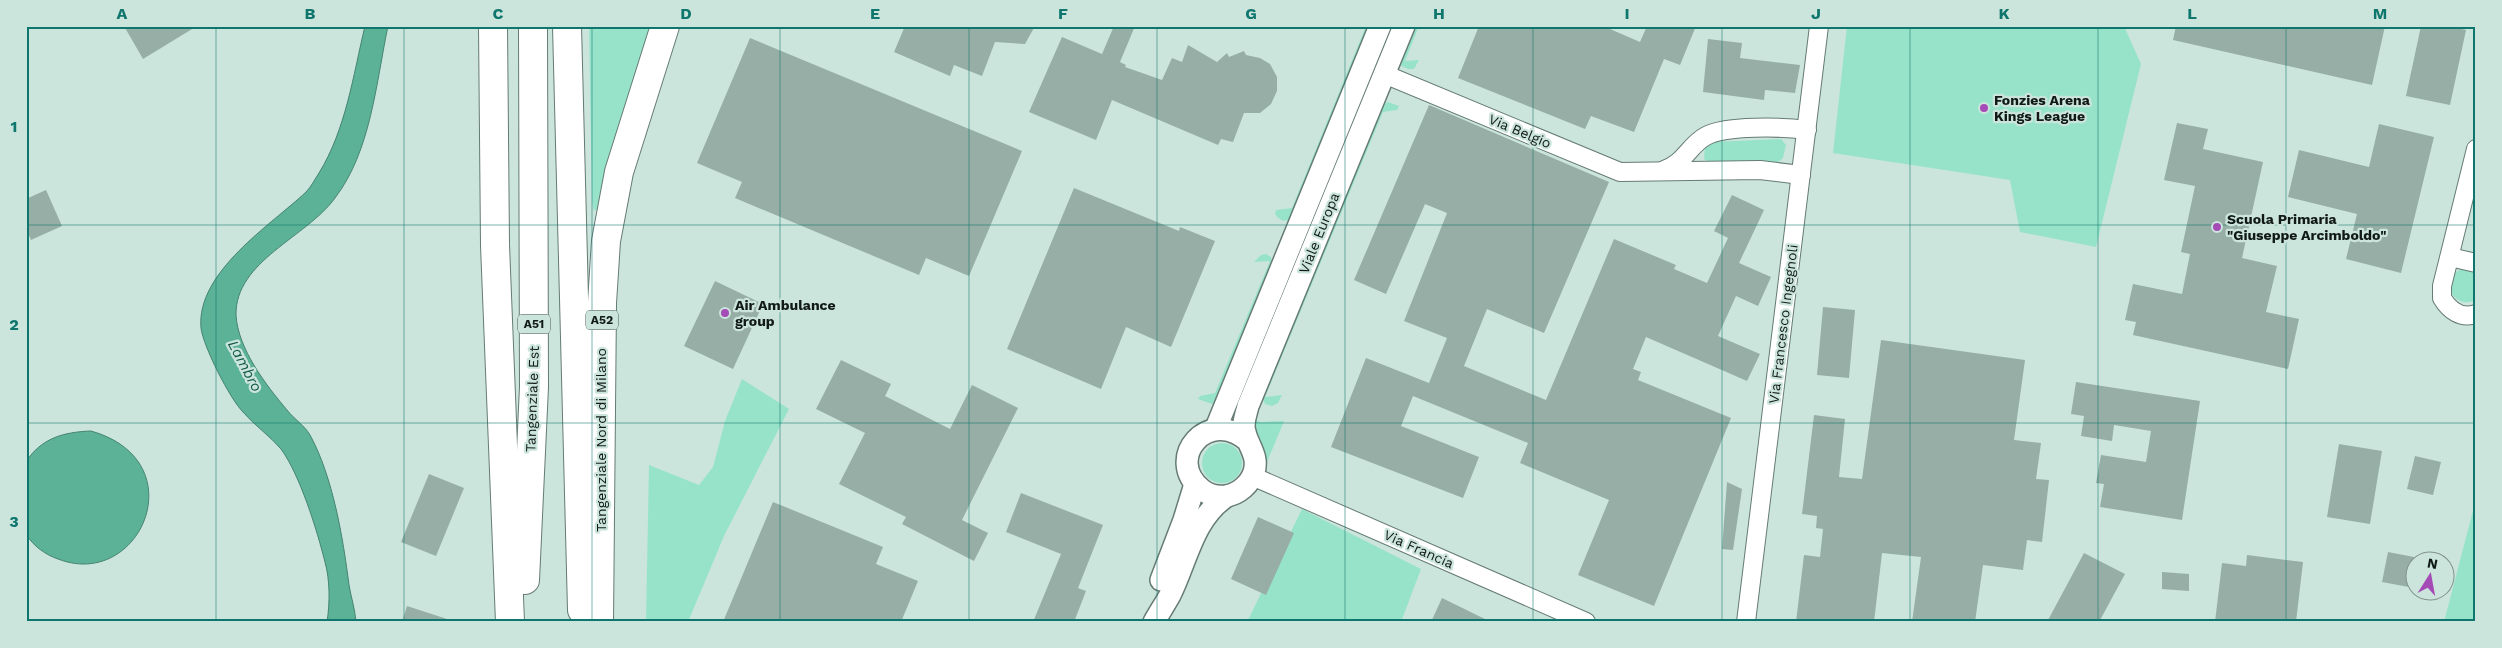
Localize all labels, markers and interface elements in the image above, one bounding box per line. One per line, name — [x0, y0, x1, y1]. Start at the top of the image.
text: A — [117, 4, 128, 23]
text: B — [305, 4, 316, 23]
text: C — [493, 4, 504, 23]
text: D — [680, 4, 692, 23]
text: E — [870, 4, 880, 23]
text: F — [1058, 4, 1068, 23]
text: G — [1245, 4, 1257, 23]
text: H — [1433, 4, 1445, 23]
text: I — [1624, 4, 1630, 23]
text: J — [1811, 4, 1821, 23]
text: K — [1998, 4, 2010, 23]
text: L — [2187, 4, 2197, 23]
text: M — [2373, 4, 2387, 23]
place label: Fonzies Arena Kings League — [1994, 92, 2091, 124]
marker: Fonzies Arena Kings League — [1978, 102, 1990, 114]
street label: Via Belgio — [1486, 111, 1554, 151]
text: 1 — [11, 117, 17, 136]
street label: Viale Europa — [1296, 190, 1343, 276]
place label: Scuola Primaria "Giuseppe Arcimboldo" — [2227, 211, 2386, 243]
marker: Scuola Primaria "Giuseppe Arcimboldo" — [2211, 221, 2223, 233]
street label: Via Francesco Ingegnoli — [1765, 243, 1801, 405]
place label: Air Ambulance group — [735, 297, 836, 329]
marker: Air Ambulance group — [719, 307, 731, 319]
road number: A52 — [586, 310, 618, 330]
road number: A51 — [518, 314, 550, 334]
text: 2 — [9, 315, 19, 334]
water label: Lambro — [224, 337, 266, 395]
street label: Tangenziale Est — [522, 345, 542, 452]
street label: Tangenziale Nord di Milano — [593, 348, 609, 532]
text: 3 — [9, 512, 19, 531]
street label: Via Francia — [1382, 526, 1456, 572]
north arrow — [2404, 550, 2454, 600]
text: N — [2426, 554, 2439, 572]

